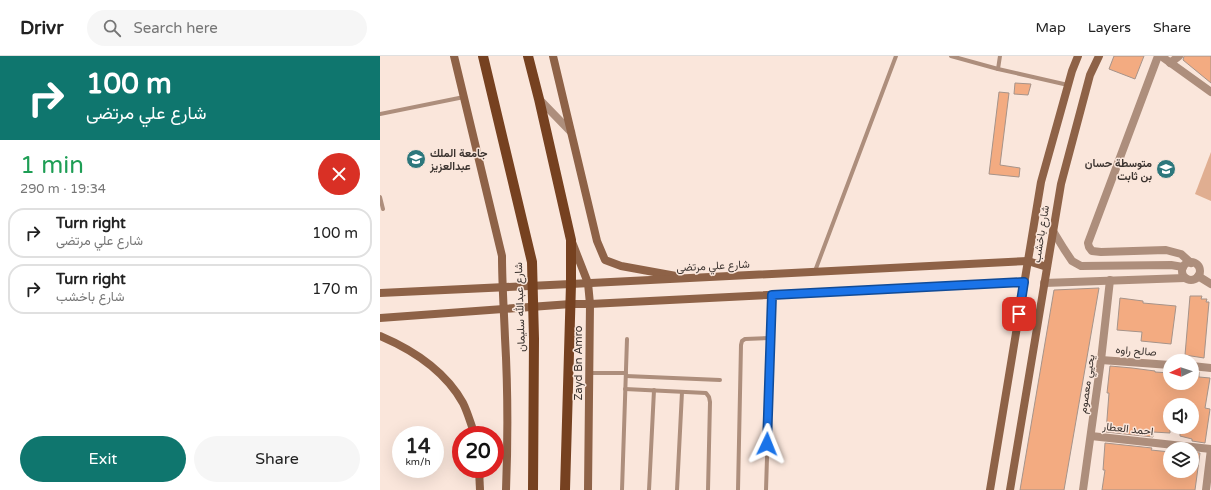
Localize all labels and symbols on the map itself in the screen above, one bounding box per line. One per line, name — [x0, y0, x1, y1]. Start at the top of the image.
place label: جامعة الملك عبدالعزيز — [429, 147, 488, 173]
school or university icon: جامعة الملك عبدالعزيز — [405, 148, 427, 170]
place label: متوسطة حسان بن ثابت — [1085, 157, 1152, 183]
school or university icon: متوسطة حسان بن ثابت — [1155, 158, 1177, 180]
street label: شارع باخشب — [1030, 204, 1053, 264]
street label: شارع علي مرتضى — [676, 258, 751, 277]
street label: شارع عبدالله سليمان — [512, 262, 529, 352]
pin — [1002, 297, 1036, 331]
street label: Zayd Bn Amro — [572, 325, 585, 400]
street label: صالح راوه — [1115, 343, 1157, 360]
street label: يحيي معصوم — [1076, 354, 1101, 415]
north arrow — [1163, 354, 1199, 390]
street label: احمد العطار — [1101, 420, 1154, 438]
position arrow — [746, 423, 788, 465]
speed limit sign: 20 — [452, 426, 504, 478]

